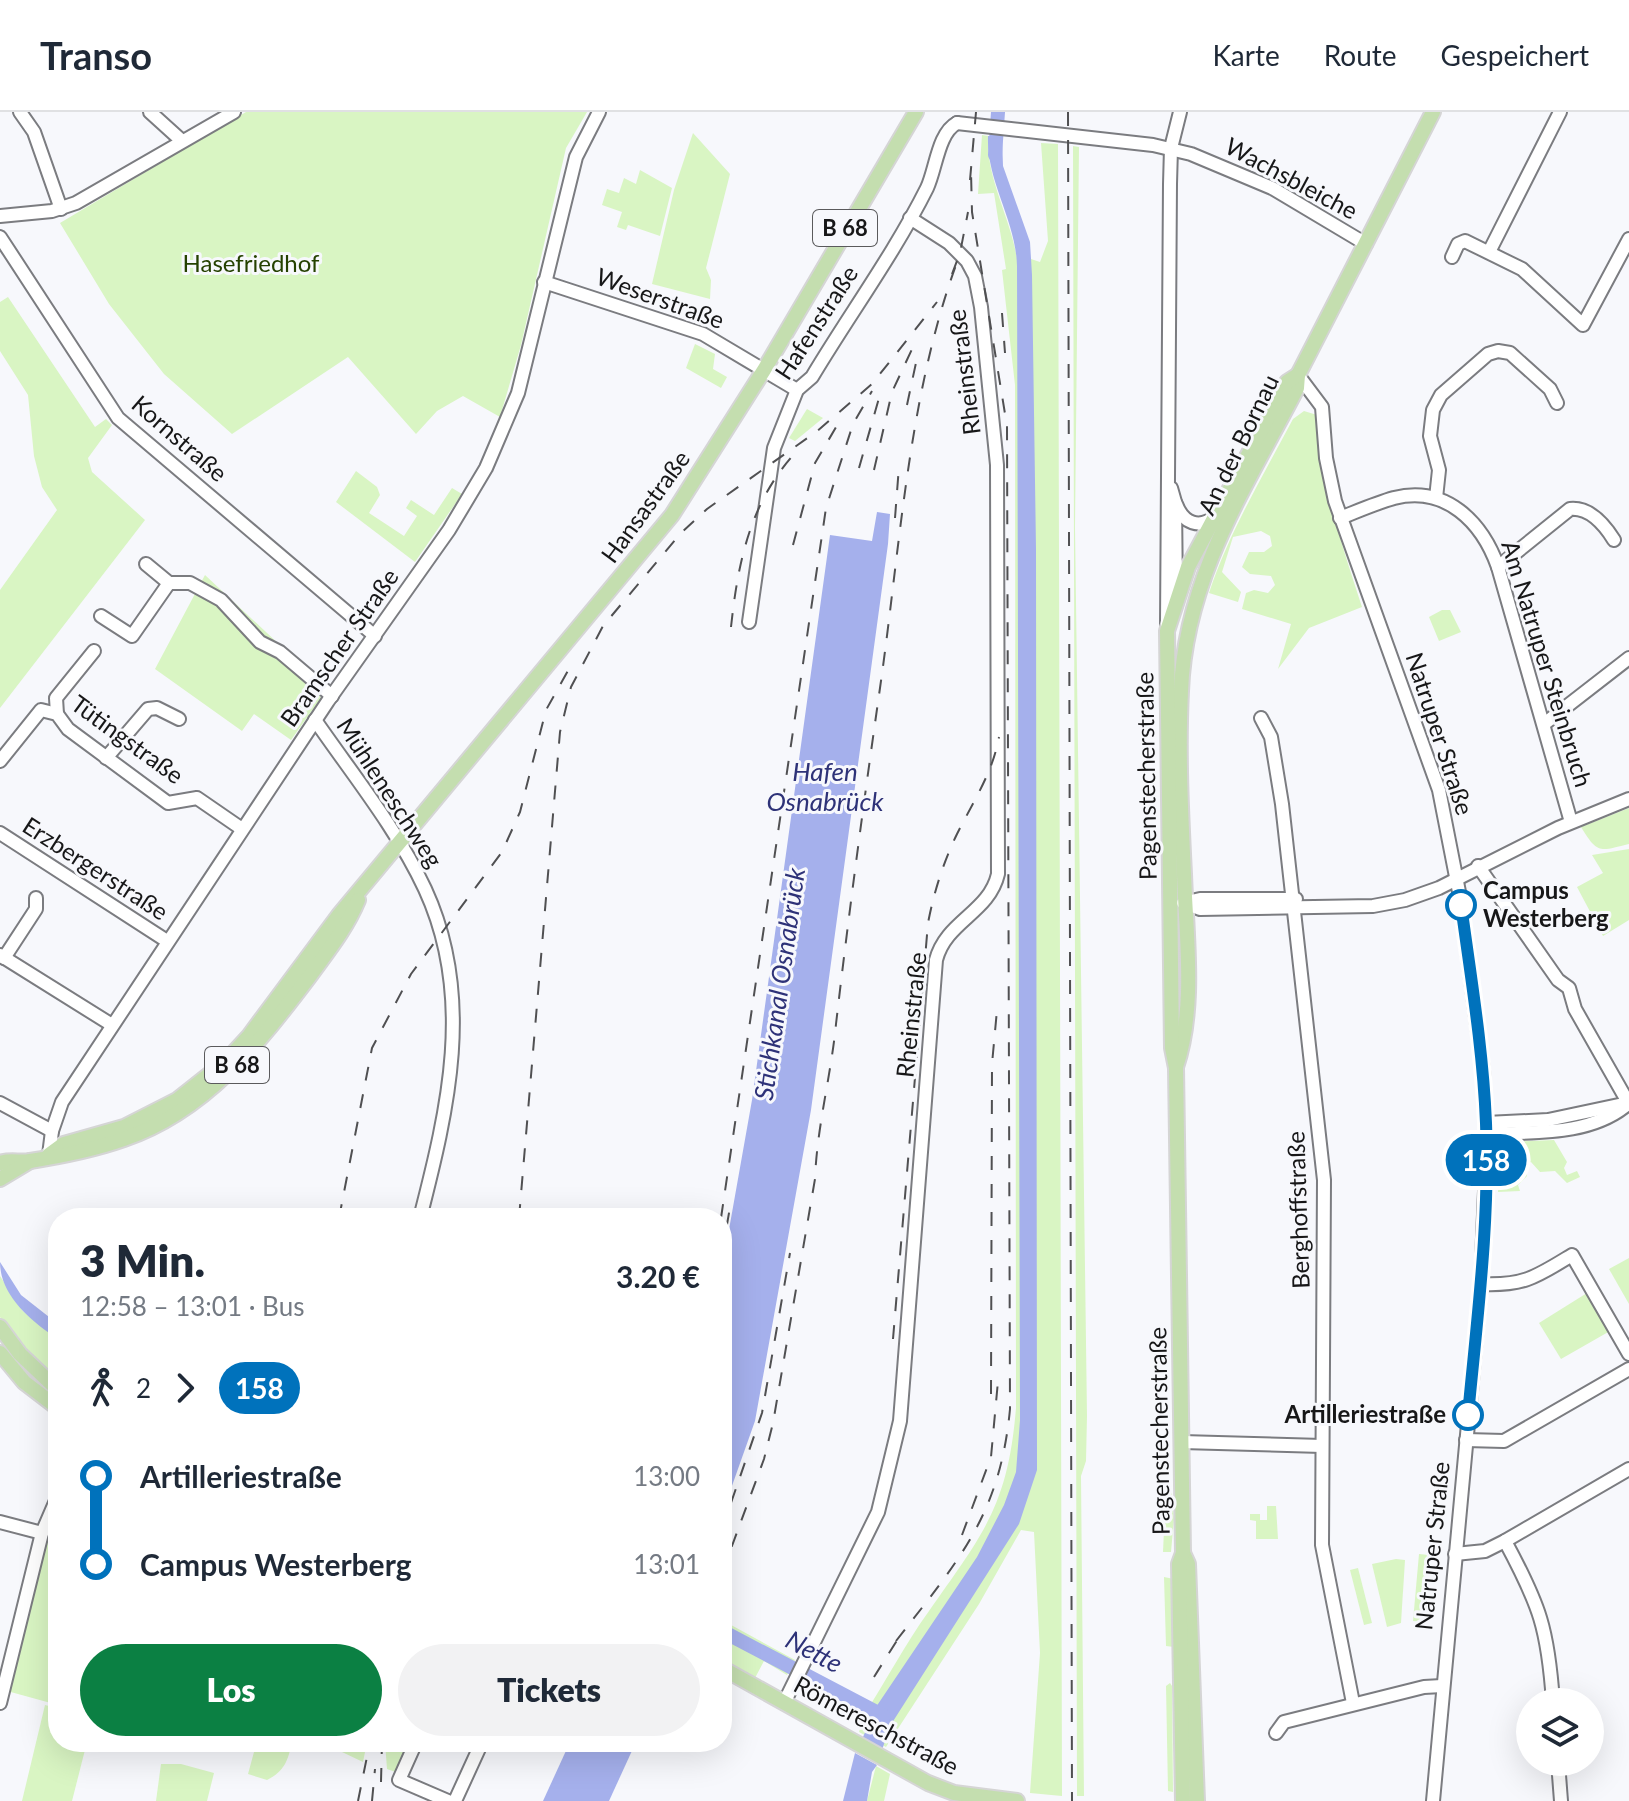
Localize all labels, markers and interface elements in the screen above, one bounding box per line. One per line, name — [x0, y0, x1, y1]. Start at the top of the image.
text: Transo — [40, 32, 152, 78]
text: Karte — [1212, 38, 1280, 72]
text: Route — [1324, 38, 1397, 72]
text: Gespeichert — [1441, 38, 1589, 72]
street label: Wachsbleiche — [1221, 131, 1363, 225]
road number: B 68 — [813, 210, 877, 246]
park label: Hasefriedhof — [182, 248, 320, 277]
street label: Hafenstraße — [768, 260, 863, 385]
street label: Weserstraße — [593, 261, 728, 334]
street label: Rheinstraße — [941, 308, 986, 437]
street label: An der Bornau — [1191, 369, 1284, 519]
street label: Kornstraße — [126, 389, 234, 487]
street label: Hansastraße — [594, 444, 695, 568]
street label: Am Natruper Steinbruch — [1496, 537, 1599, 790]
street label: Bramscher Straße — [274, 563, 404, 732]
street label: Natruper Straße — [1401, 649, 1480, 818]
street label: Pagenstecherstraße — [1129, 672, 1162, 880]
street label: Tütingstraße — [66, 688, 190, 789]
street label: Mühleneschweg — [331, 712, 449, 872]
water label: Hafen Osnabrück — [766, 755, 884, 817]
street label: Erzbergerstraße — [18, 810, 174, 925]
water label: Stichkanal Osnabrück — [747, 865, 811, 1102]
place label: Campus Westerberg — [1483, 875, 1609, 932]
marker: Campus Westerberg — [1446, 890, 1476, 920]
street label: Rheinstraße — [889, 951, 932, 1079]
road number: B 68 — [205, 1047, 269, 1083]
street label: Berghoffstraße — [1280, 1131, 1315, 1289]
line badge: 158 — [1440, 1134, 1532, 1186]
text: 158 — [1462, 1143, 1510, 1177]
text: 3 Min. — [80, 1234, 205, 1286]
text: 3.20 € — [616, 1258, 700, 1294]
text: 12:58 – 13:01 · Bus — [80, 1290, 304, 1322]
street label: Pagenstecherstraße — [1142, 1327, 1175, 1535]
icon: walk — [80, 1366, 124, 1410]
icon: forward — [163, 1366, 207, 1410]
text: 158 — [235, 1371, 284, 1405]
text: 2 — [136, 1372, 151, 1404]
place label: Artilleriestraße — [1284, 1399, 1446, 1428]
marker: Artilleriestraße — [1453, 1400, 1483, 1430]
text: Artilleriestraße — [140, 1458, 342, 1494]
text: 13:00 — [633, 1460, 700, 1492]
street label: Natruper Straße — [1408, 1460, 1455, 1631]
text: Campus Westerberg — [140, 1546, 412, 1582]
text: 13:01 — [633, 1548, 700, 1580]
water label: Nette — [781, 1623, 848, 1679]
button: Los — [80, 1644, 382, 1736]
button: Tickets — [398, 1644, 700, 1736]
street label: Römereschstraße — [789, 1669, 964, 1780]
map controls — [1516, 1688, 1604, 1776]
button: layers — [1516, 1688, 1604, 1776]

